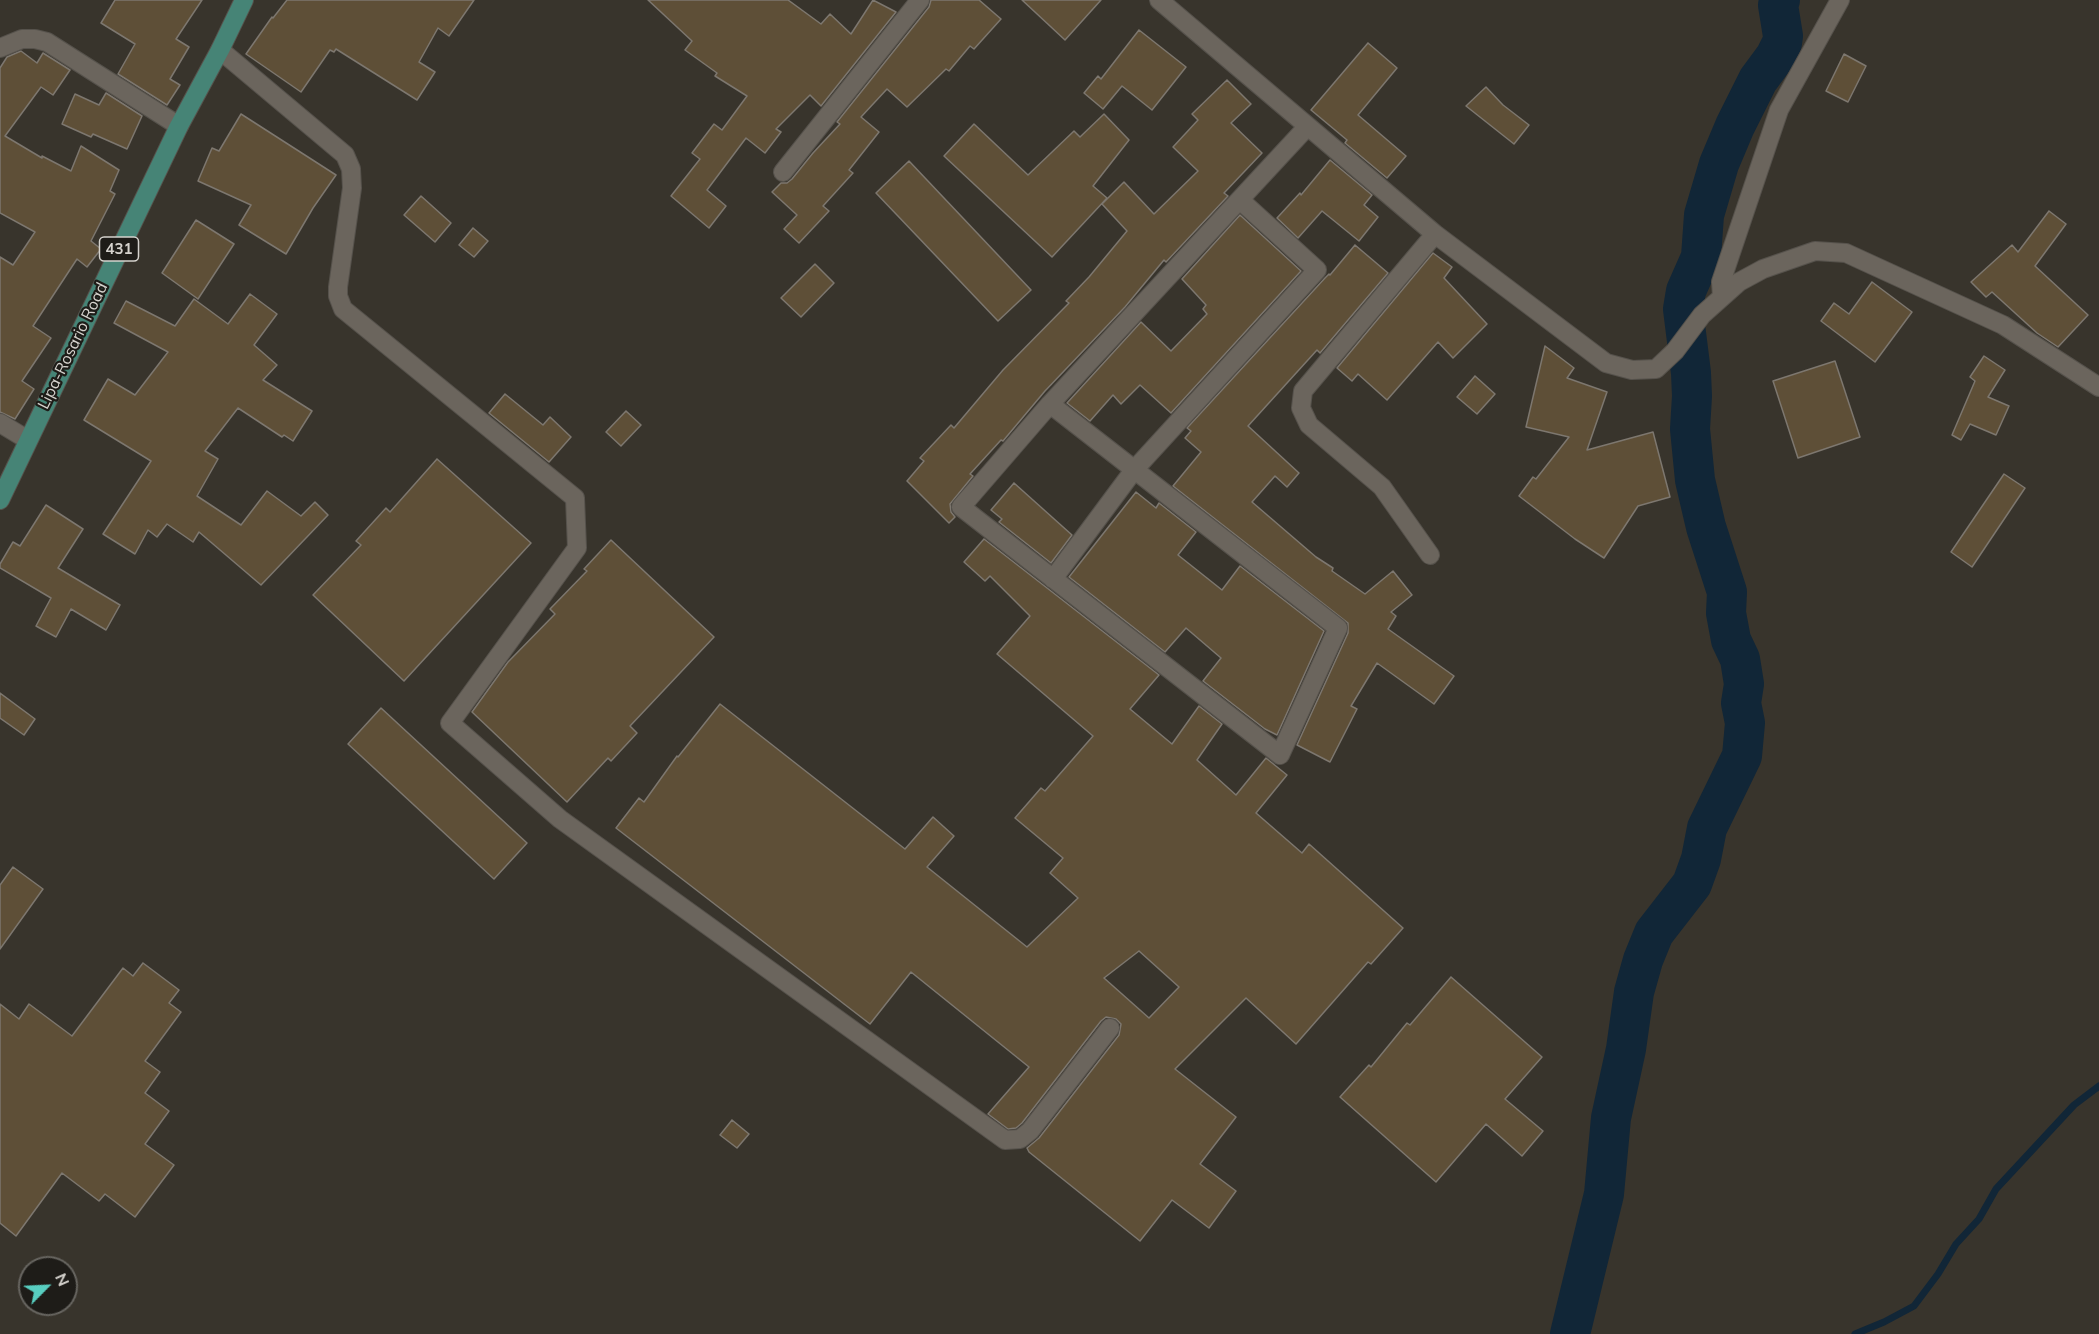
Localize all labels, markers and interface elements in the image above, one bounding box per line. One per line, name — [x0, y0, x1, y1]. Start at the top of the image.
road number: 431 — [100, 237, 138, 261]
street label: Lipa-Rosario Road — [34, 280, 112, 412]
north arrow — [18, 1256, 78, 1316]
text: N — [51, 1270, 74, 1289]

